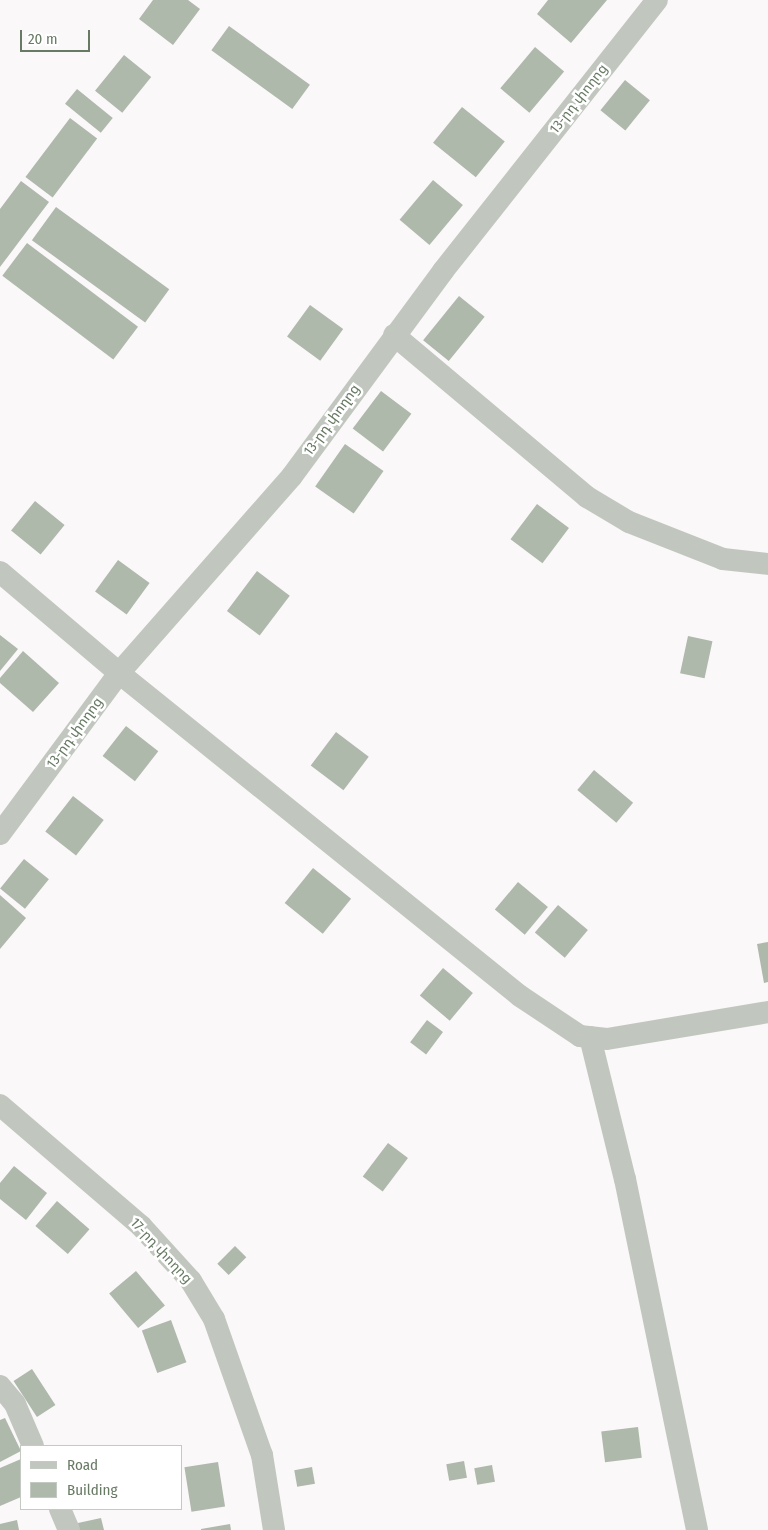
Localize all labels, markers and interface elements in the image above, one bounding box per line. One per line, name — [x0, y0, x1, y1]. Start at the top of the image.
scale bar — [22, 20, 92, 52]
text: 20 m — [28, 30, 58, 48]
street label: 13-րդ փողոց — [547, 61, 611, 137]
street label: 13-րդ փողոց — [301, 381, 363, 459]
street label: 13-րդ փողոց — [44, 694, 106, 772]
street label: 17-րդ փողոց — [127, 1215, 195, 1287]
legend — [20, 1445, 182, 1510]
text: Road — [67, 1456, 98, 1474]
text: Building — [67, 1481, 118, 1499]

